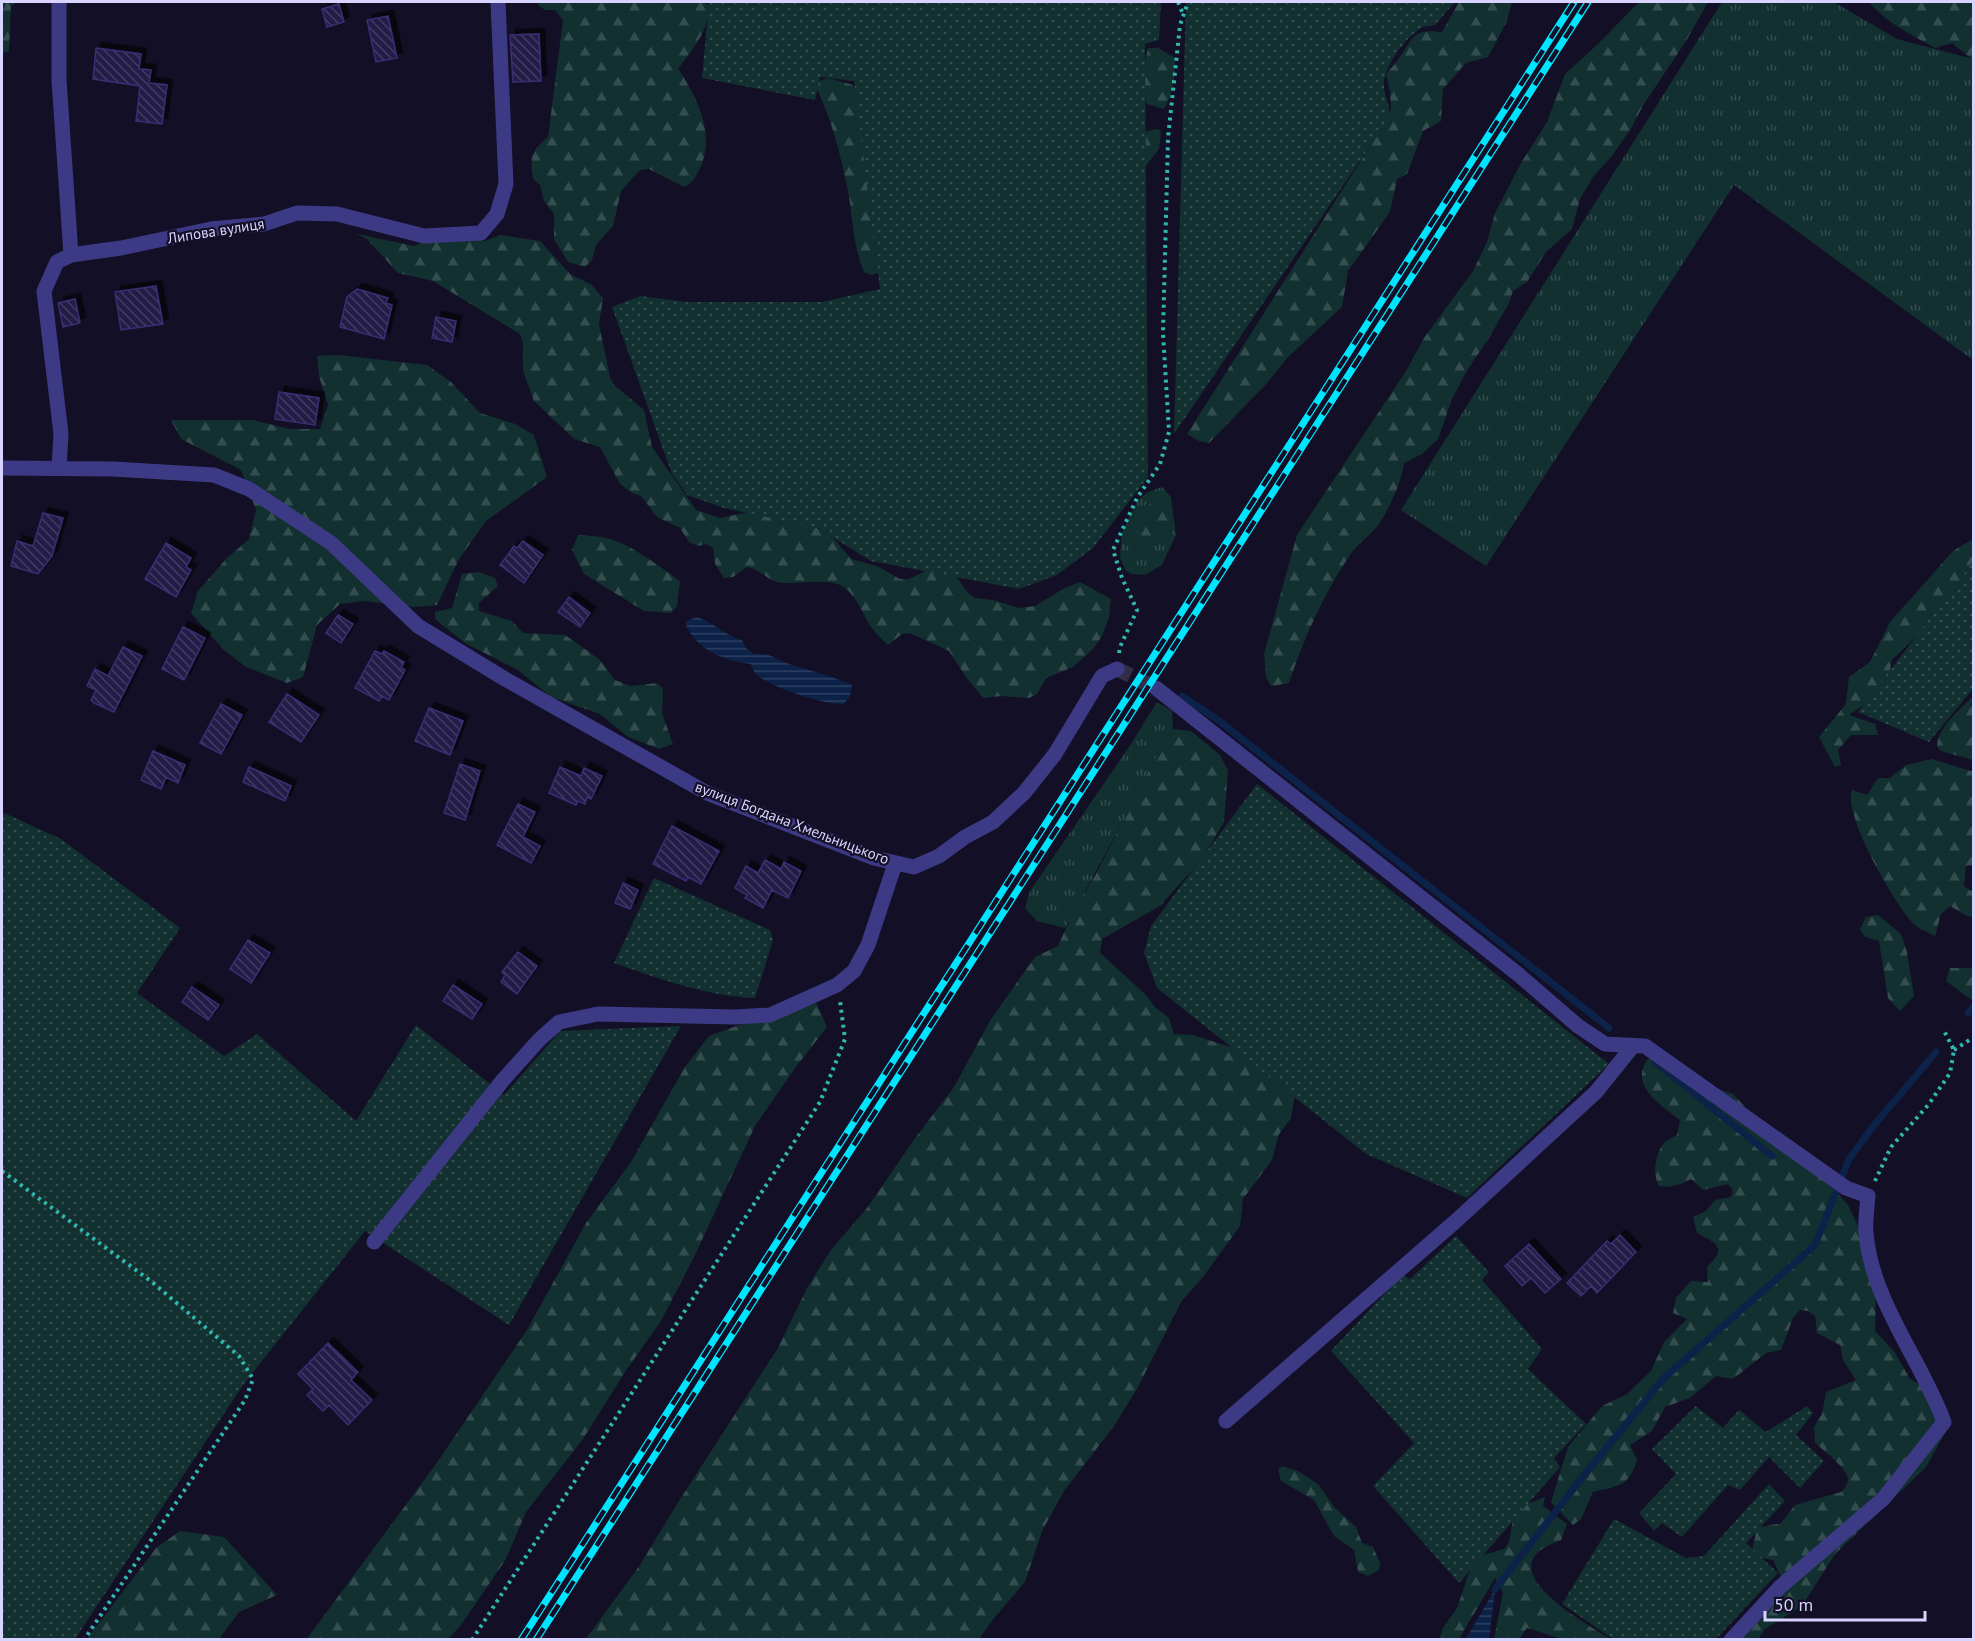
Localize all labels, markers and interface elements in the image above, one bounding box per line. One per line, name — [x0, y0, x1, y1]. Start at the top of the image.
street label: Липова вулиця — [165, 213, 266, 248]
street label: вулиця Богдана Хмельницького — [693, 777, 892, 868]
scale bar — [1765, 1584, 1926, 1622]
text: 50 m — [1774, 1593, 1813, 1616]

